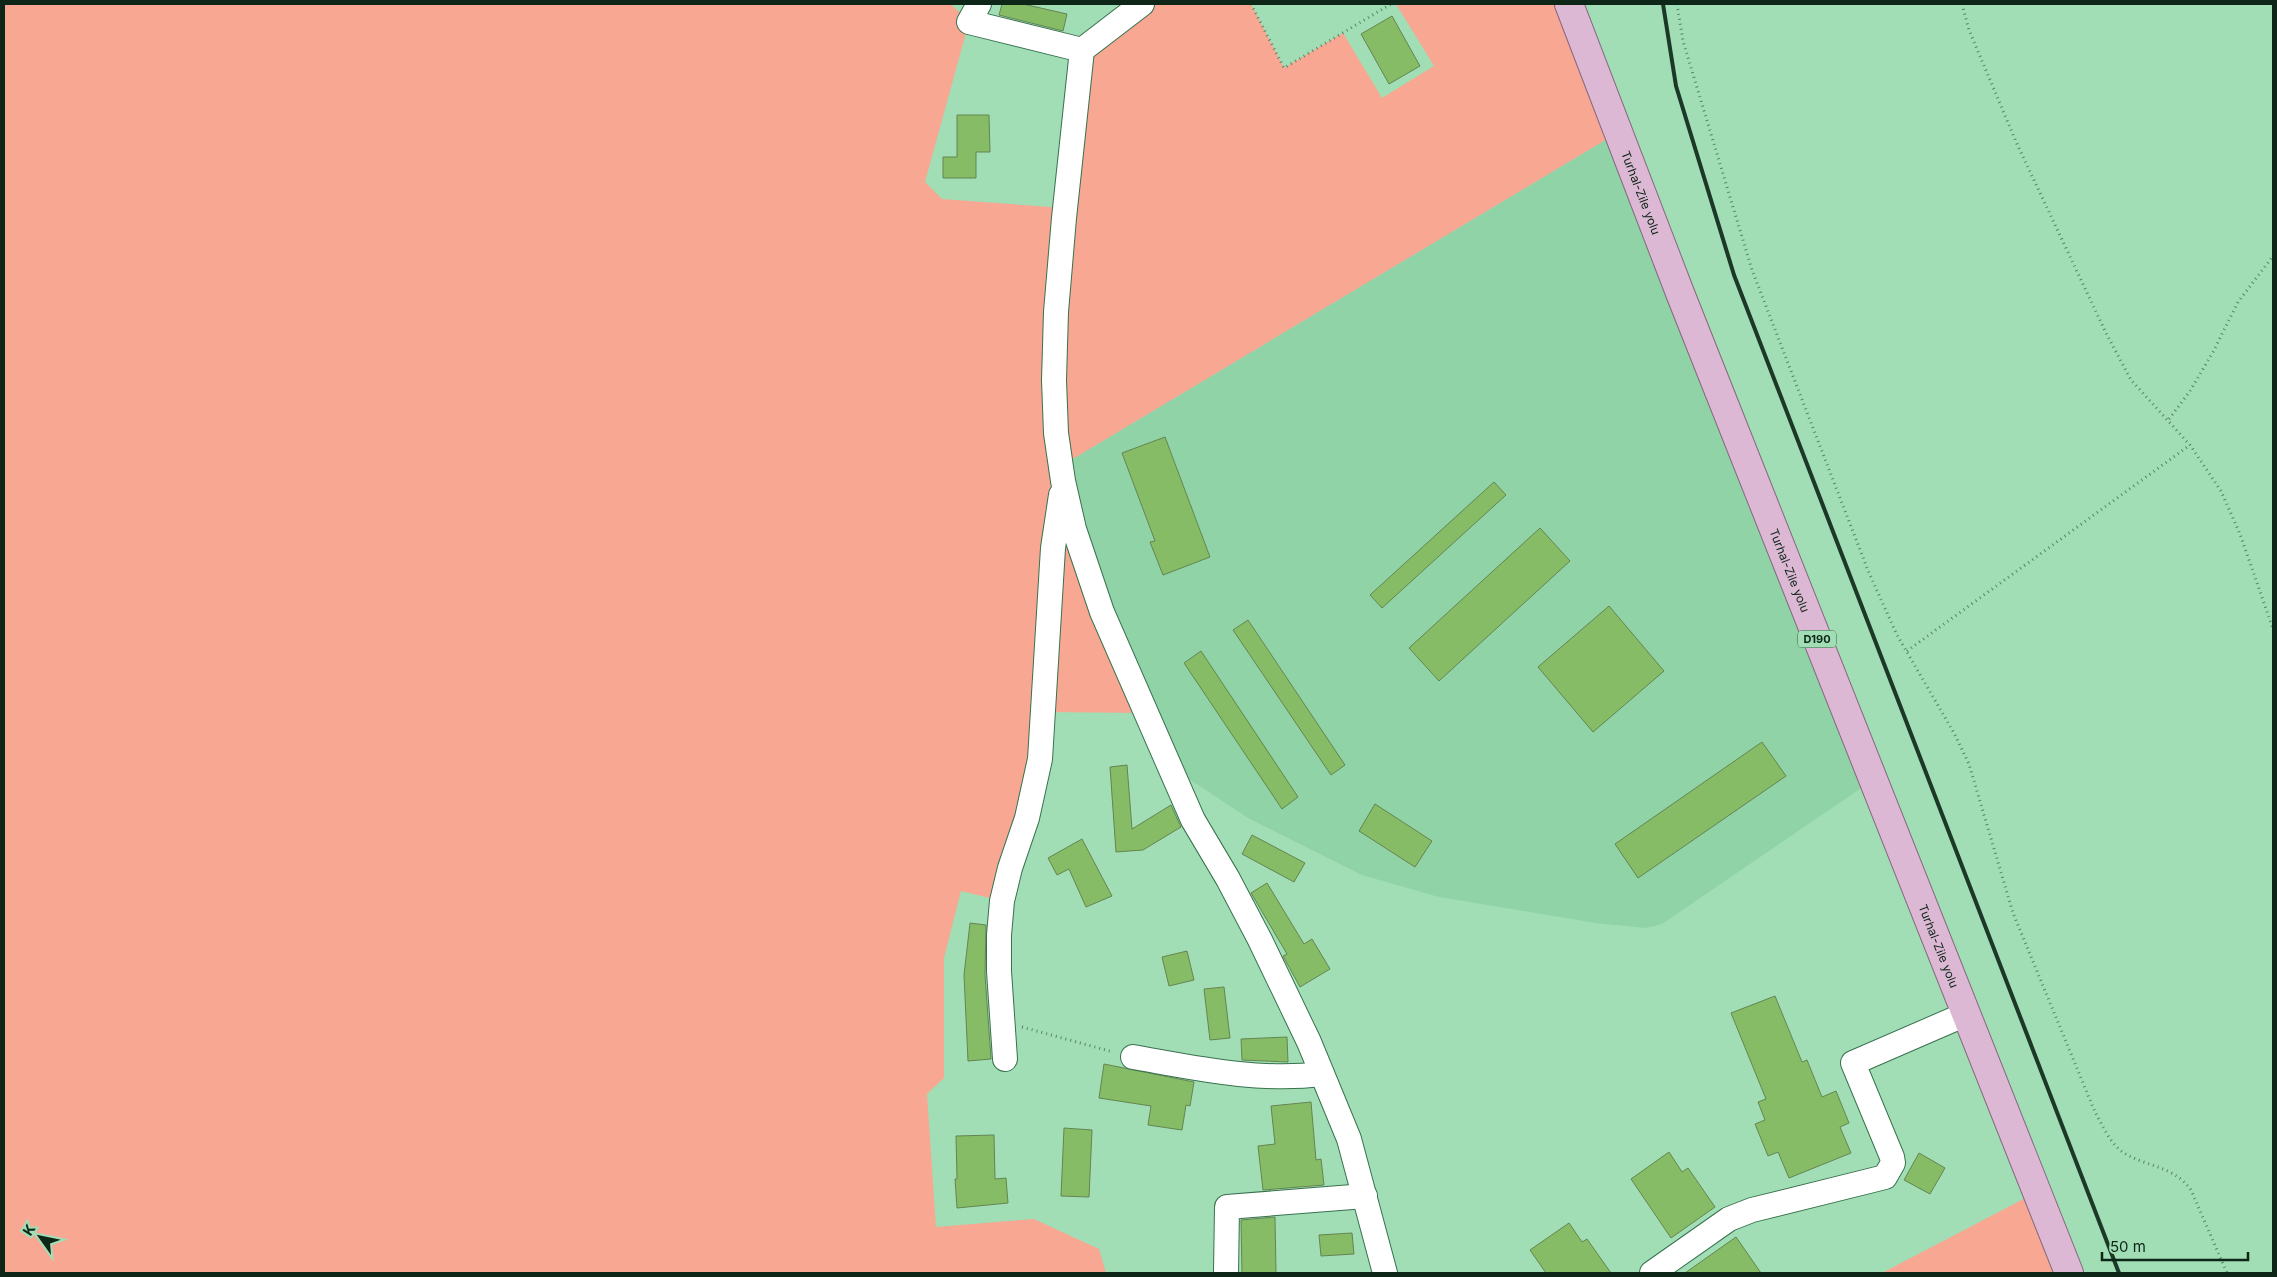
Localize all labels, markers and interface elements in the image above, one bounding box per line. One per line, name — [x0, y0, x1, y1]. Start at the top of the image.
street label: Turhal-Zile yolu — [1619, 149, 1664, 237]
street label: Turhal-Zile yolu — [1767, 526, 1813, 614]
road number: D190 — [1798, 630, 1836, 648]
street label: Turhal-Zile yolu — [1916, 902, 1962, 990]
north arrow — [15, 1212, 65, 1262]
text: K — [19, 1221, 39, 1239]
scale bar — [2102, 1230, 2248, 1262]
text: 50 m — [2110, 1237, 2146, 1256]

